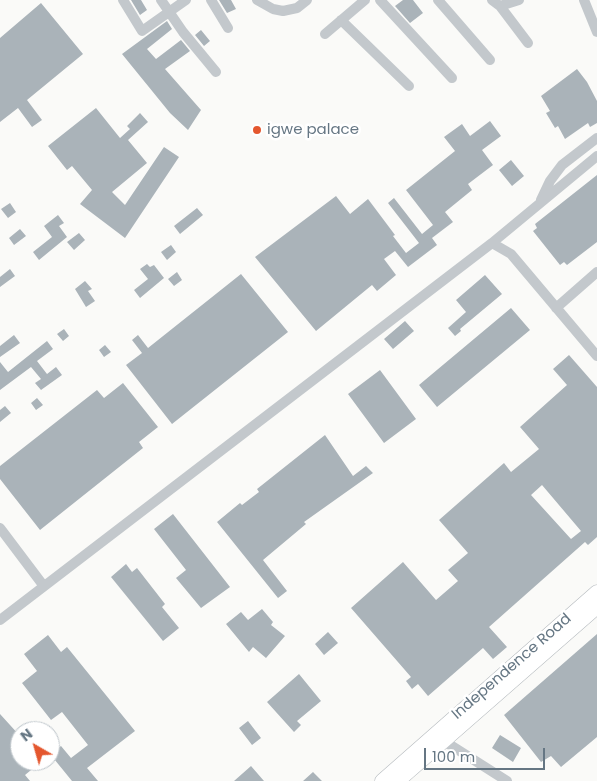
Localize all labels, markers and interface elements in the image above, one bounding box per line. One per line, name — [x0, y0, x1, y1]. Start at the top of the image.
place label: igwe palace — [267, 121, 359, 139]
marker: igwe palace — [251, 124, 263, 136]
street label: Independence Road — [449, 610, 575, 724]
north arrow — [10, 721, 60, 771]
text: N — [16, 724, 37, 746]
scale bar — [427, 738, 548, 770]
text: 100 m — [432, 746, 475, 767]

